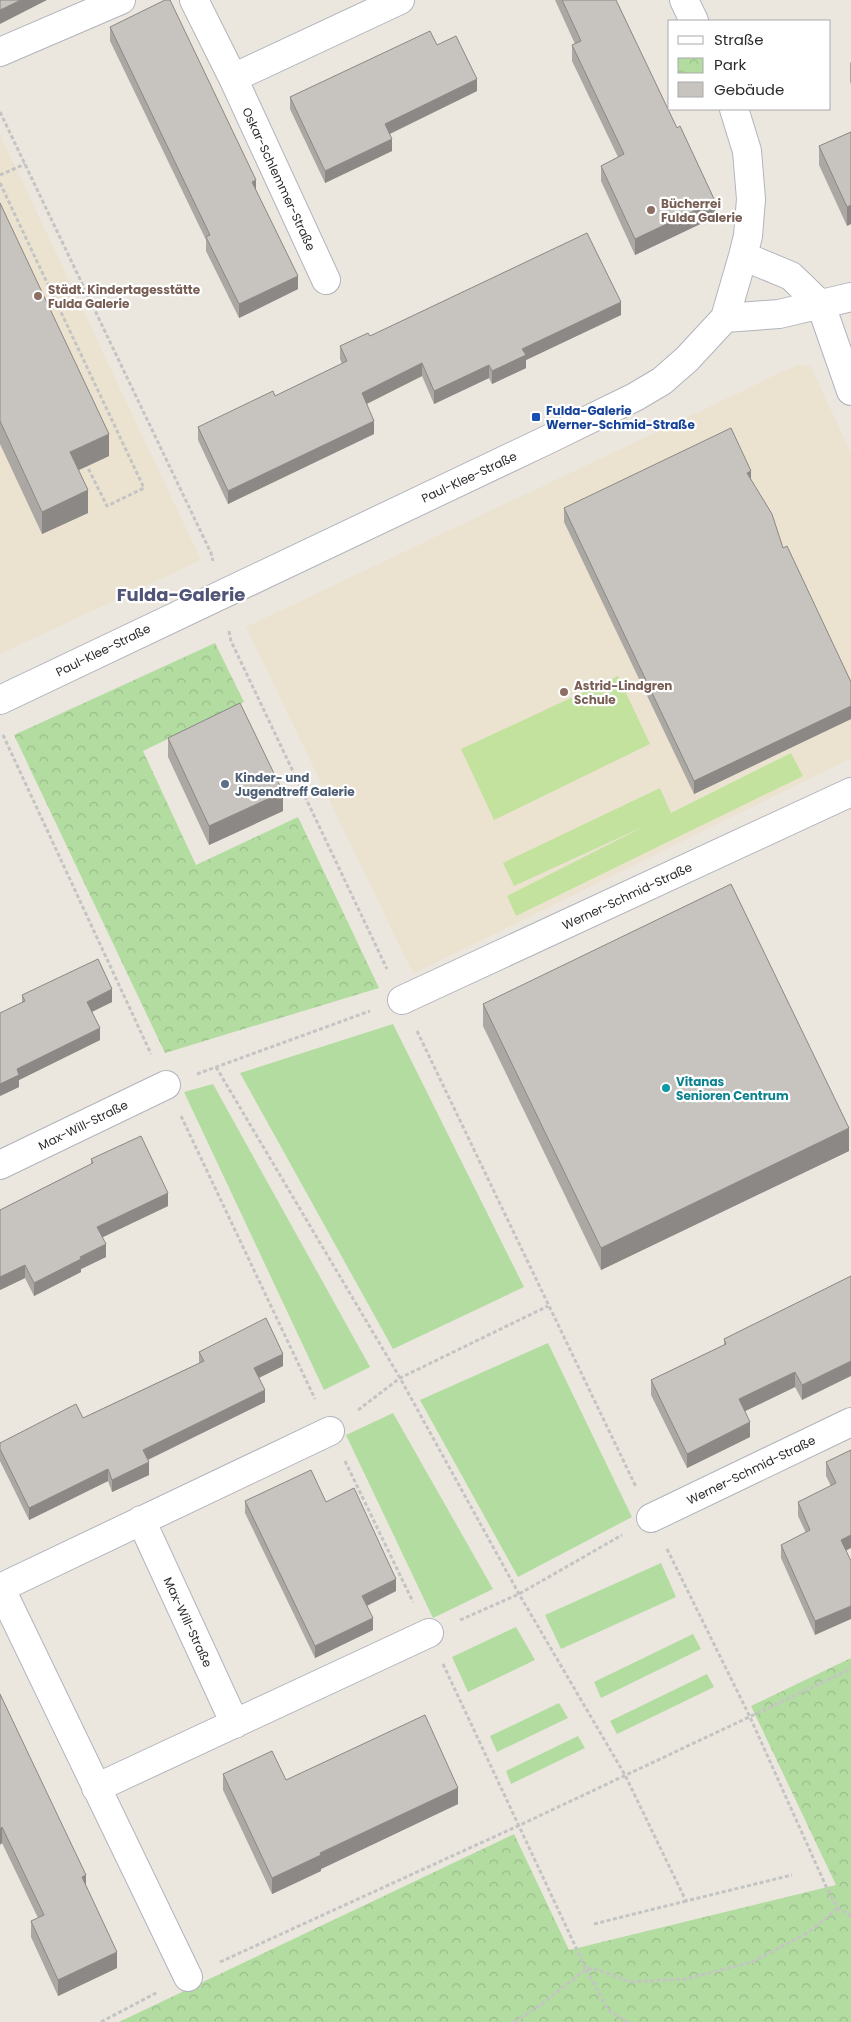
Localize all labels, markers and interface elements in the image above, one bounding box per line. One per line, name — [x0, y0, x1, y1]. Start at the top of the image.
legend — [668, 20, 831, 110]
text: Straße — [714, 29, 764, 50]
text: Park — [714, 54, 746, 75]
text: Gebäude — [714, 79, 784, 100]
street label: Oskar-Schlemmer-Straße — [238, 105, 320, 253]
place label: Bücherrei Fulda Galerie — [661, 195, 743, 226]
marker: Bücherrei Fulda Galerie — [645, 204, 657, 216]
place label: Städt. Kindertagesstätte Fulda Galerie — [48, 281, 201, 312]
marker: Städt. Kindertagesstätte Fulda Galerie — [32, 290, 44, 302]
place label: Fulda-Galerie Werner-Schmid-Straße — [546, 402, 695, 433]
marker: Fulda-Galerie Werner-Schmid-Straße — [530, 411, 542, 423]
street label: Paul-Klee-Straße — [418, 447, 520, 507]
district label: Fulda-Galerie — [117, 582, 245, 607]
street label: Paul-Klee-Straße — [53, 620, 153, 680]
place label: Astrid-Lindgren Schule — [574, 677, 672, 708]
marker: Astrid-Lindgren Schule — [558, 686, 570, 698]
place label: Kinder- und Jugendtreff Galerie — [235, 769, 355, 800]
marker: Kinder- und Jugendtreff Galerie — [219, 778, 231, 790]
street label: Werner-Schmid-Straße — [559, 858, 695, 934]
place label: Vitanas Senioren Centrum — [676, 1073, 789, 1104]
marker: Vitanas Senioren Centrum — [660, 1082, 672, 1094]
street label: Max-Will-Straße — [35, 1096, 131, 1154]
street label: Werner-Schmid-Straße — [684, 1431, 818, 1509]
street label: Max-Will-Straße — [160, 1574, 216, 1670]

